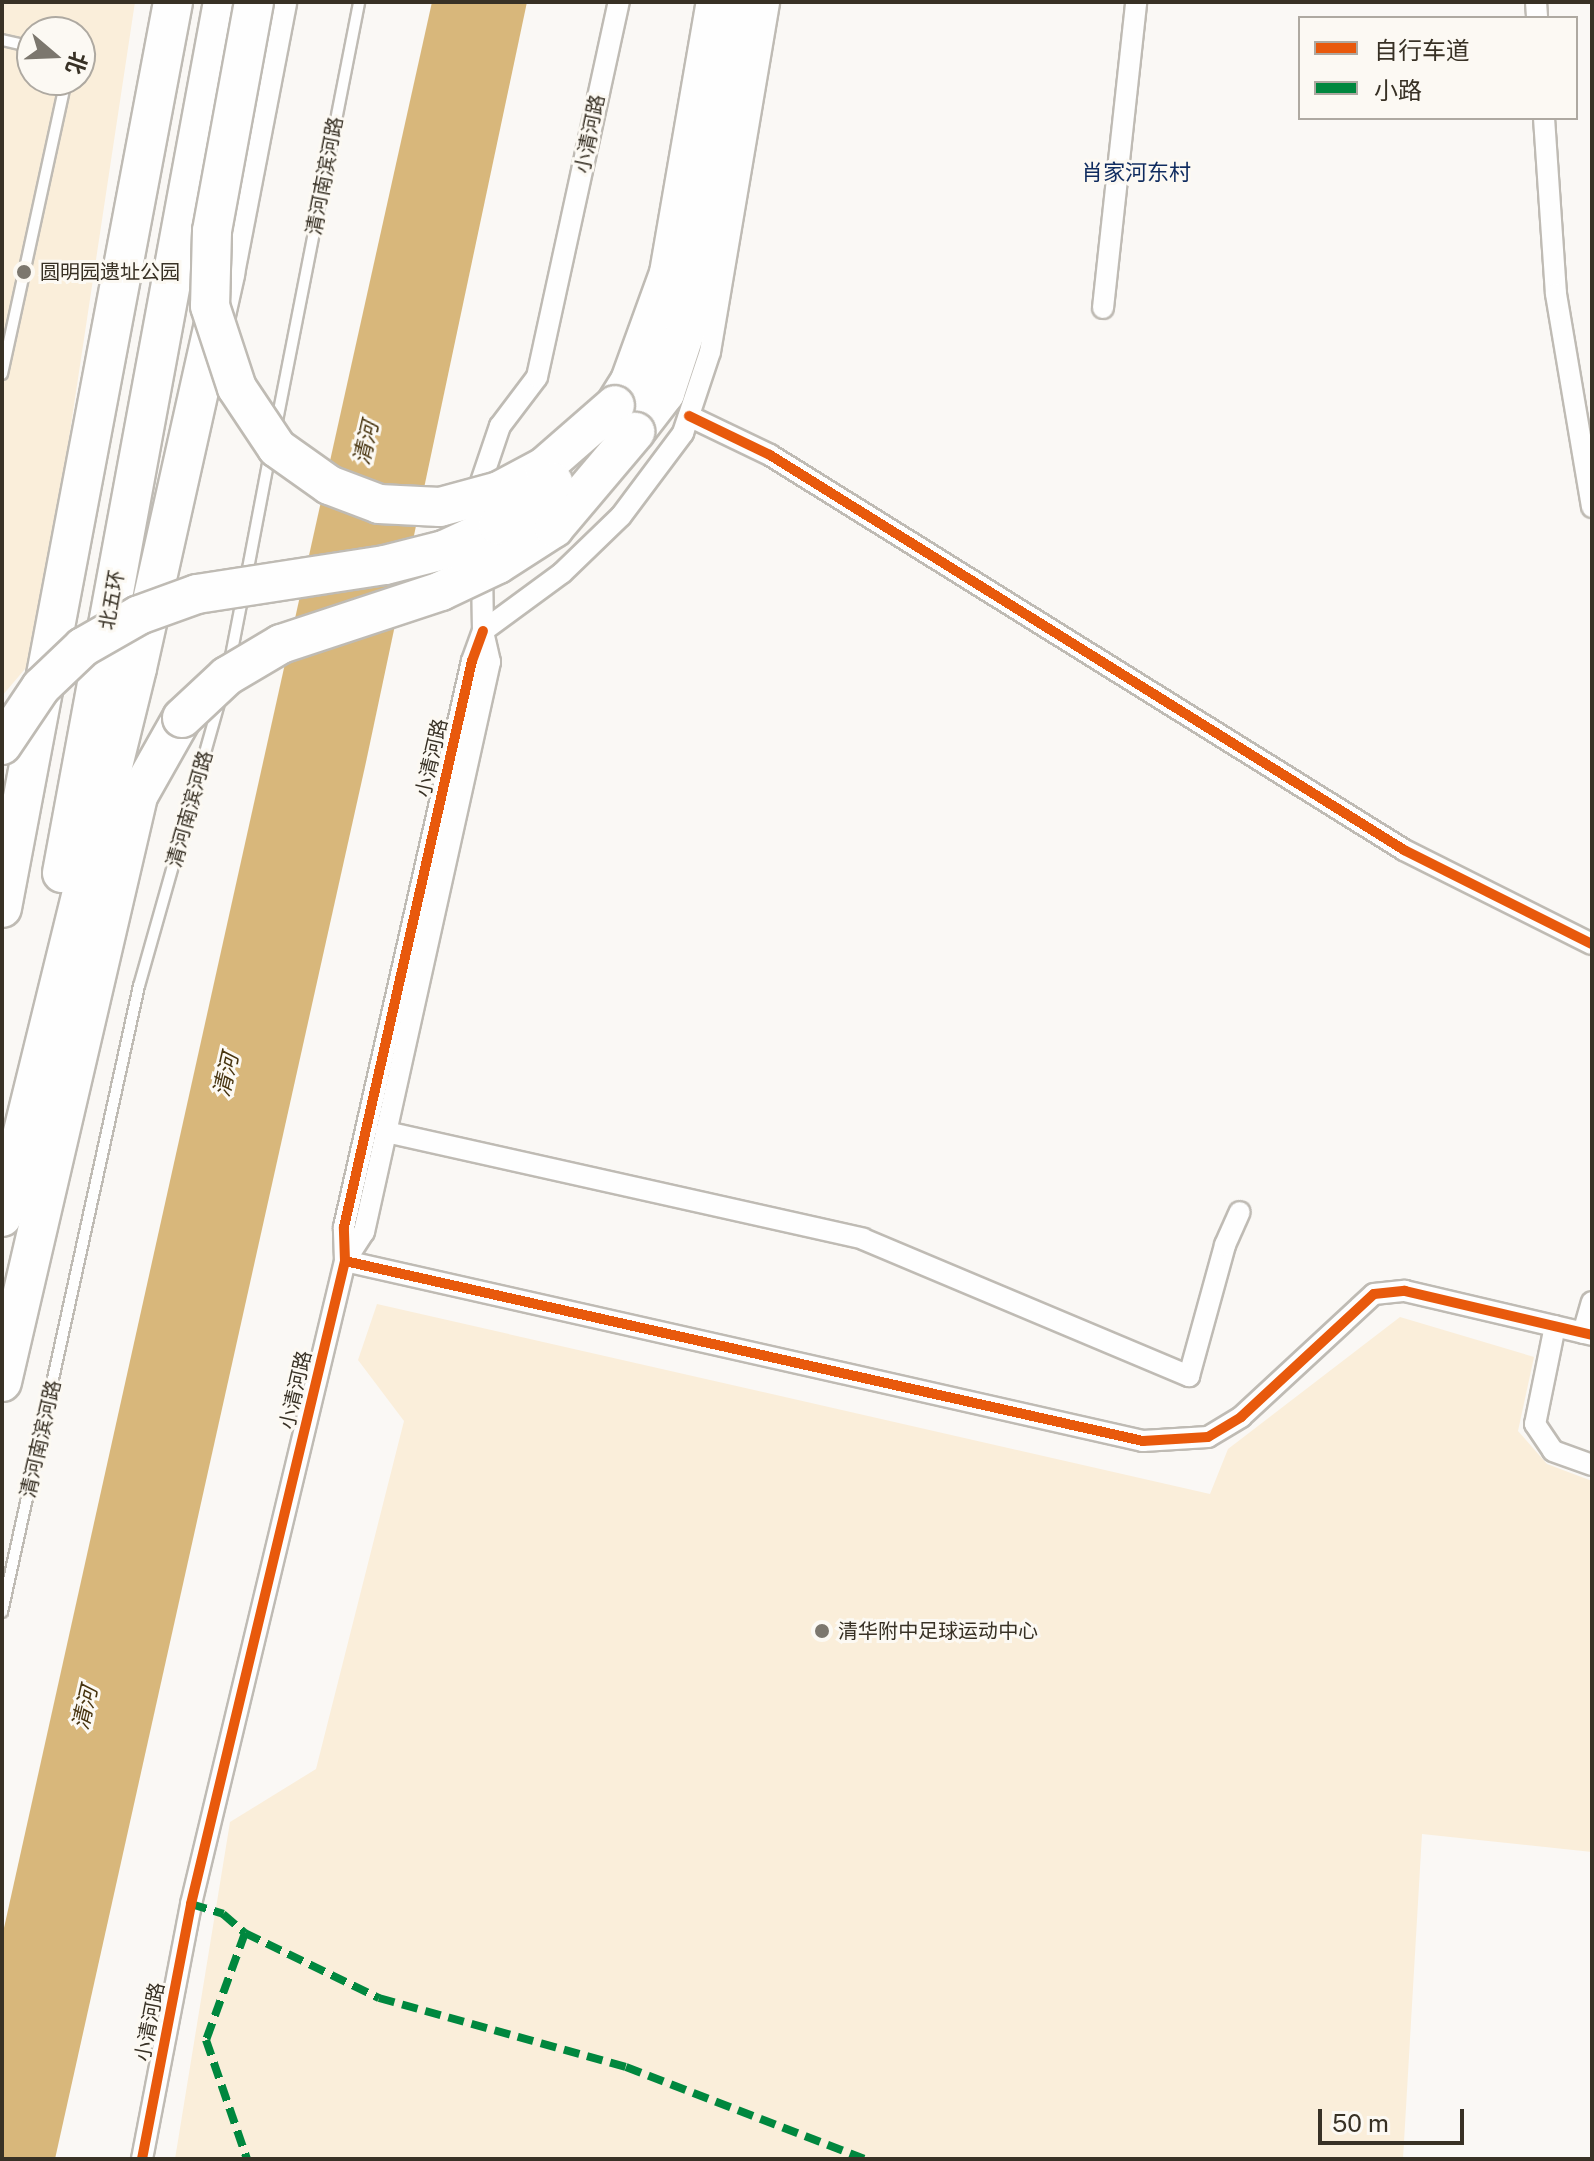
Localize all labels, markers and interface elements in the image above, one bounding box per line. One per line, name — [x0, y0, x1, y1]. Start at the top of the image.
north arrow — [16, 16, 96, 96]
legend — [1298, 16, 1578, 120]
text: 自行车道 — [1374, 36, 1470, 64]
text: 北 — [61, 49, 93, 78]
text: 小路 — [1374, 76, 1422, 104]
street label: 小清河路 — [570, 92, 610, 176]
street label: 清河南滨河路 — [302, 115, 348, 237]
district label: 肖家河东村 — [1081, 160, 1191, 186]
place label: 圆明园遗址公园 — [40, 260, 180, 284]
marker: 圆明园遗址公园 — [15, 263, 33, 281]
water label: 清河 — [348, 419, 384, 467]
street label: 北五环 — [95, 568, 129, 632]
street label: 小清河路 — [411, 716, 453, 800]
street label: 清河南滨河路 — [162, 748, 218, 870]
water label: 清河 — [208, 1051, 244, 1099]
street label: 小清河路 — [275, 1348, 317, 1432]
street label: 清河南滨河路 — [16, 1378, 66, 1500]
place label: 清华附中足球运动中心 — [838, 1619, 1038, 1643]
marker: 清华附中足球运动中心 — [813, 1622, 831, 1640]
water label: 清河 — [67, 1684, 103, 1732]
street label: 小清河路 — [131, 1980, 169, 2064]
scale bar — [1322, 2093, 1468, 2143]
text: 50 m — [1332, 2109, 1389, 2137]

